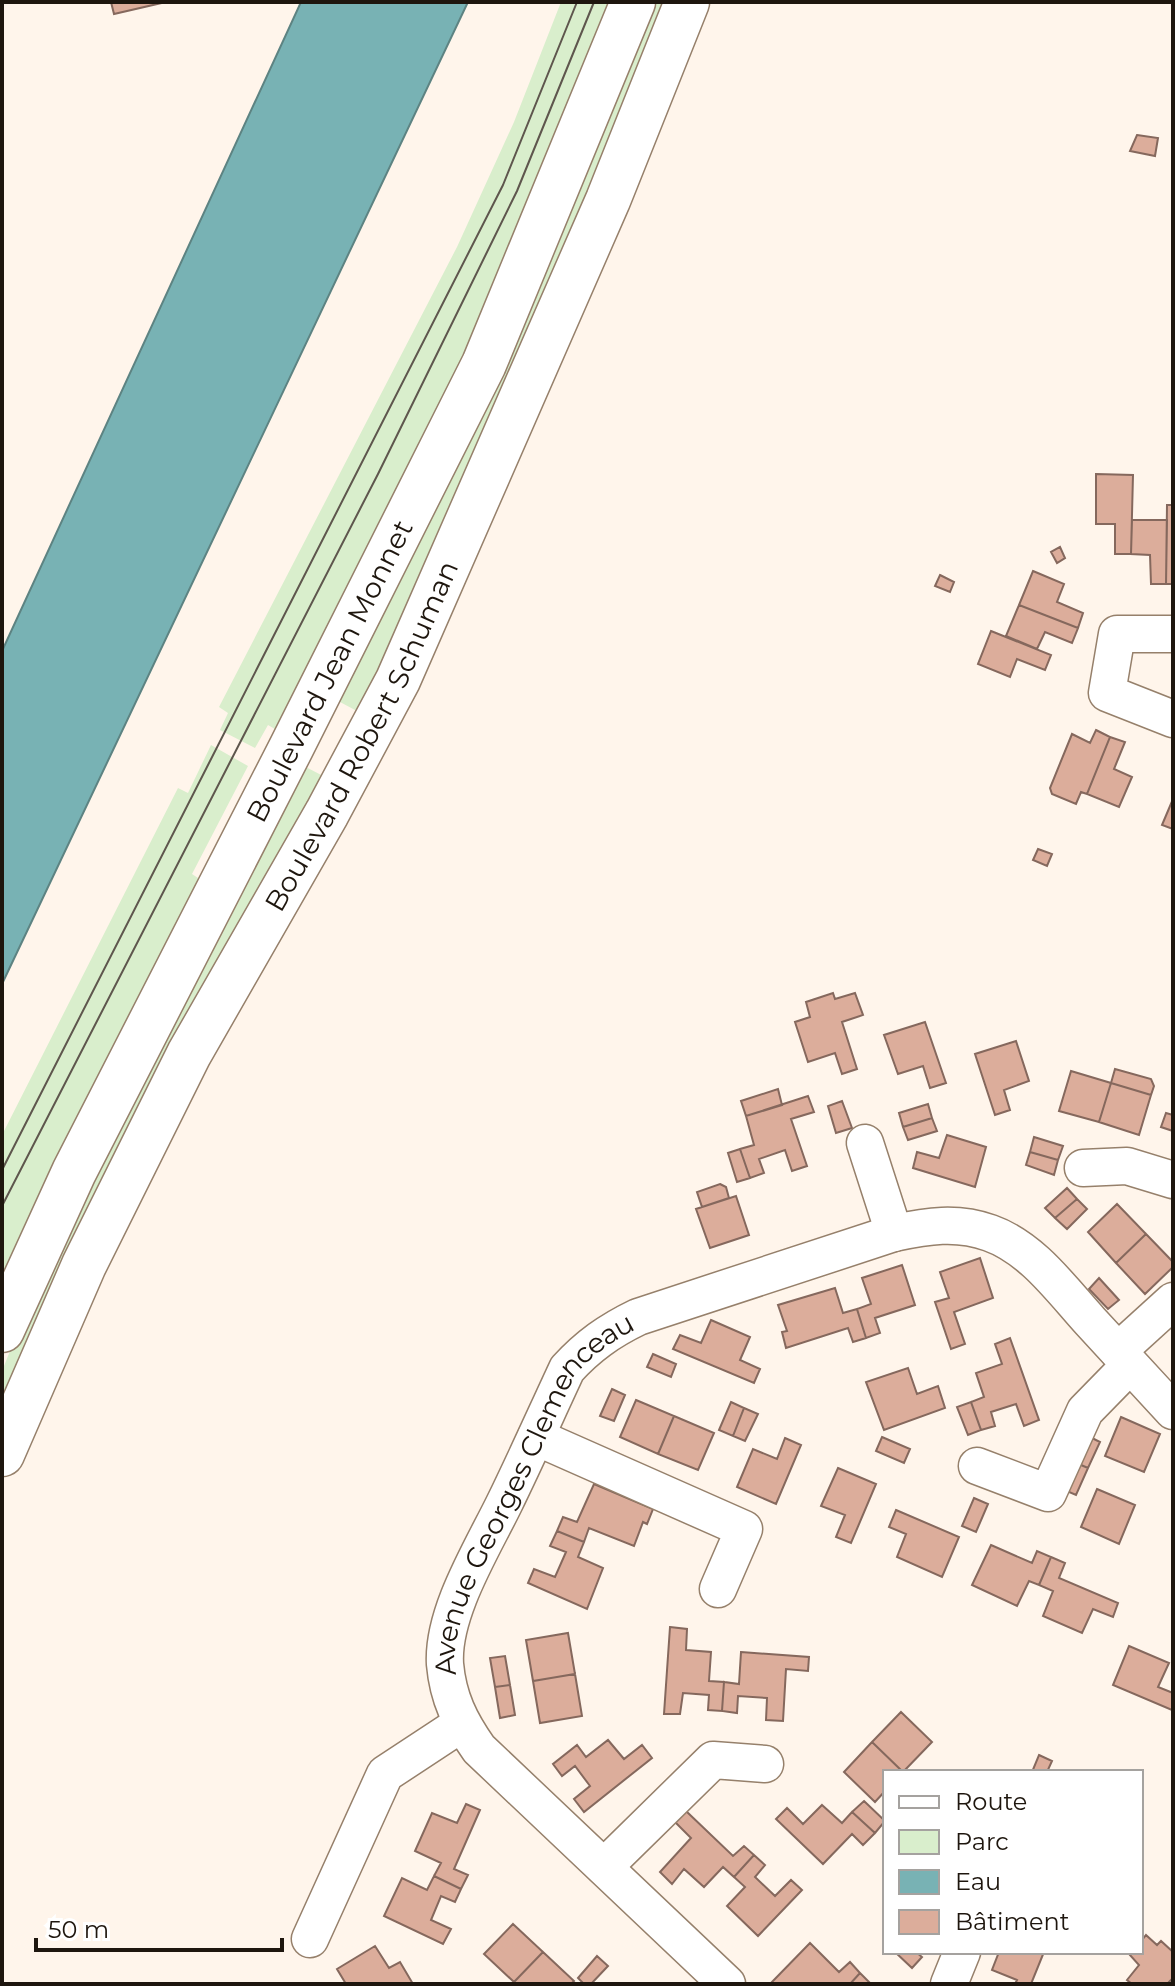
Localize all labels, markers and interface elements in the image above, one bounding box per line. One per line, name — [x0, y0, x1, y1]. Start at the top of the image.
street label: Boulevard Jean Monnet — [239, 514, 420, 828]
street label: Boulevard Robert Schuman — [257, 555, 465, 917]
street label: Avenue Georges Clemenceau — [427, 1305, 640, 1677]
legend — [883, 1770, 1143, 1954]
text: Route — [955, 1787, 1027, 1816]
text: Parc — [955, 1827, 1009, 1856]
text: Eau — [955, 1867, 1001, 1896]
scale bar — [36, 1902, 282, 1952]
text: Bâtiment — [955, 1907, 1070, 1936]
text: 50 m — [48, 1915, 109, 1944]

